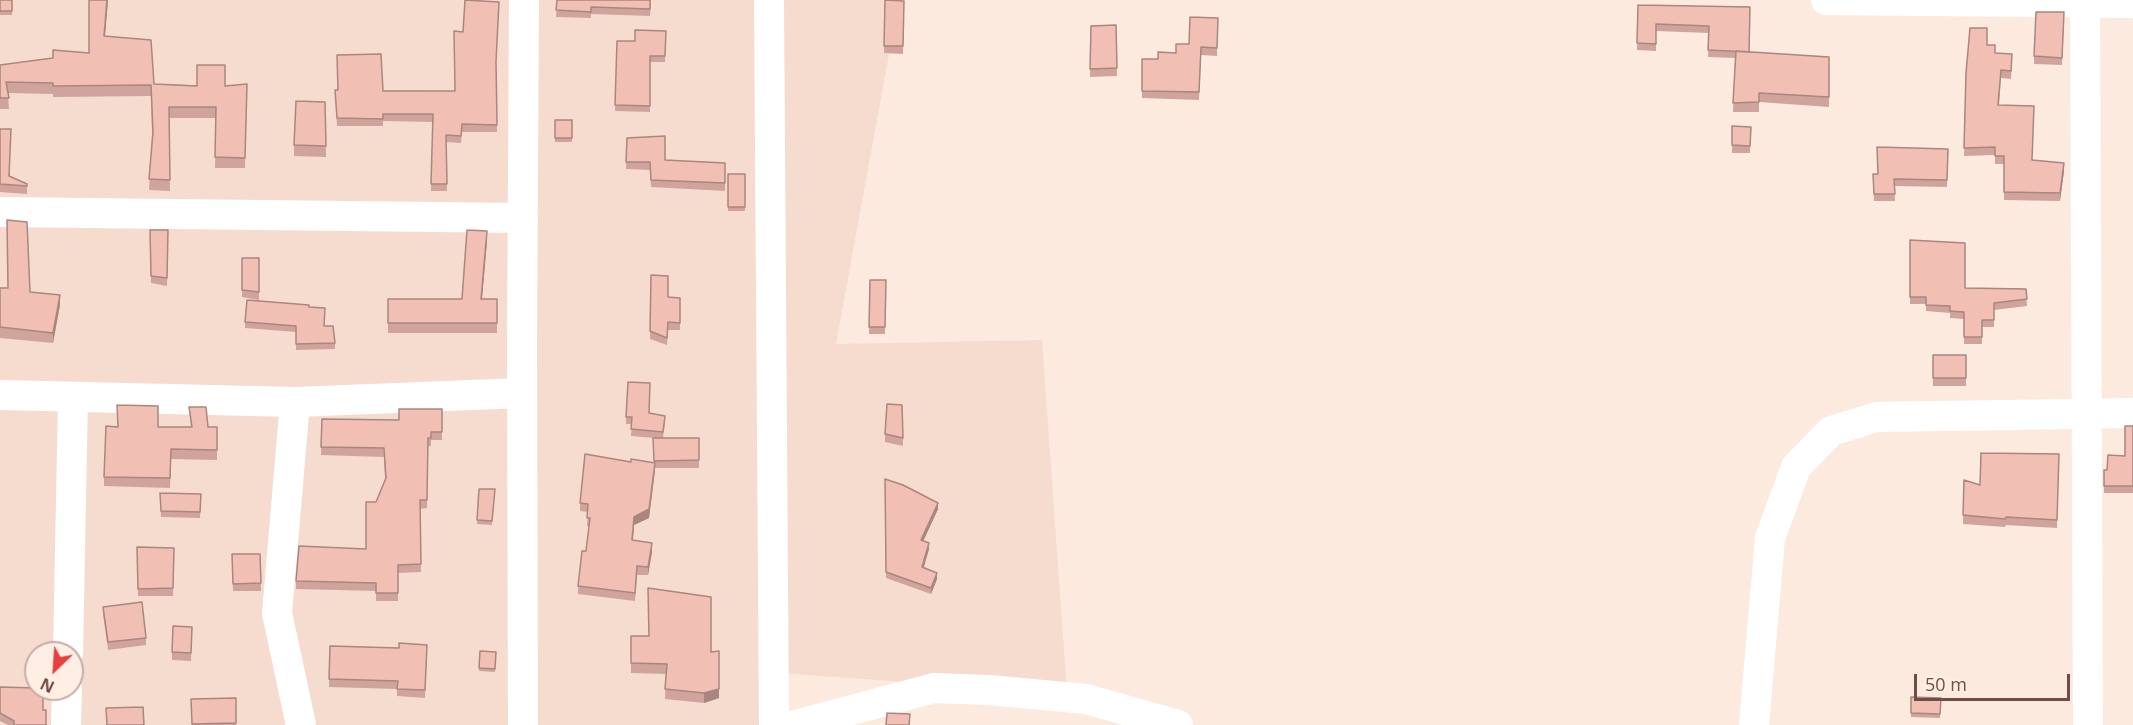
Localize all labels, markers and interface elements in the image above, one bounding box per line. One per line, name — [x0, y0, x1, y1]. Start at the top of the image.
north arrow — [24, 641, 84, 701]
scale bar — [1917, 662, 2073, 700]
text: 50 m — [1925, 672, 1967, 696]
text: N — [37, 673, 58, 698]

